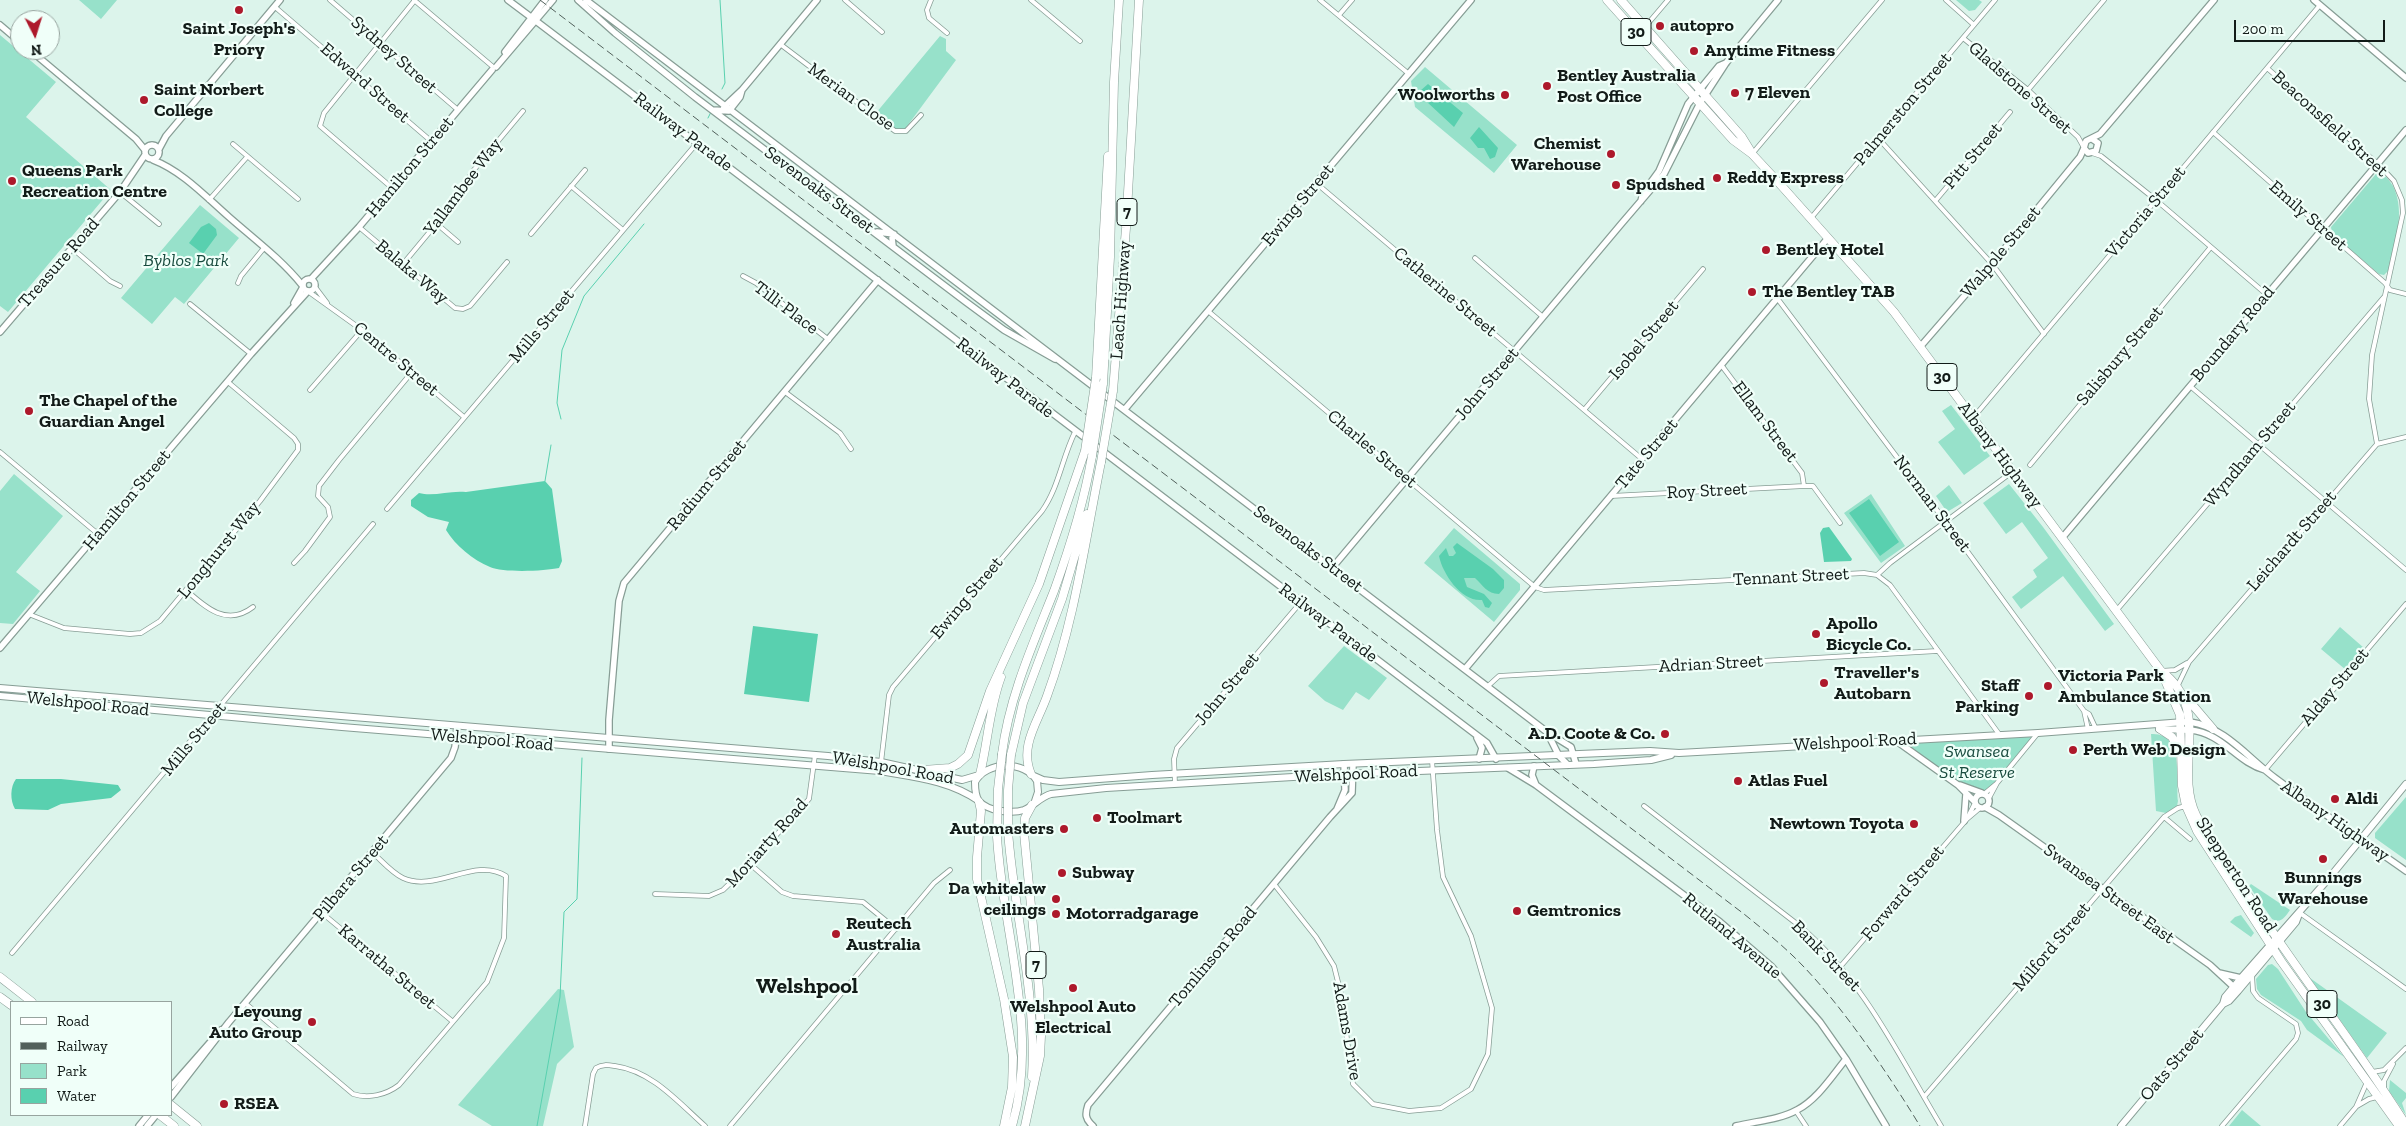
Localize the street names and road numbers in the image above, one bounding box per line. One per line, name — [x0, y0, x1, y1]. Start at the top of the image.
street label: Sydney Street — [346, 12, 442, 98]
road number: 30 — [1621, 18, 1651, 46]
street label: Gladstone Street — [1964, 37, 2076, 139]
street label: Edward Street — [316, 38, 414, 128]
street label: Palmerston Street — [1849, 48, 1957, 170]
street label: Merian Close — [804, 58, 898, 136]
street label: Beaconsfield Street — [2268, 66, 2392, 182]
street label: Railway Parade — [629, 88, 737, 176]
street label: Hamilton Street — [361, 112, 459, 222]
street label: Pitt Street — [1939, 118, 2007, 194]
street label: Yallambee Way — [419, 134, 507, 240]
street label: Sevenoaks Street — [760, 142, 878, 238]
street label: Ewing Street — [1257, 159, 1339, 251]
street label: Victoria Street — [2101, 162, 2191, 262]
street label: Emily Street — [2265, 176, 2351, 256]
road number: 7 — [1117, 198, 1137, 226]
street label: Walpole Street — [1956, 202, 2046, 302]
street label: Treasure Road — [14, 214, 104, 312]
street label: Balaka Way — [371, 235, 453, 309]
street label: Leach Highway — [1106, 240, 1136, 360]
street label: Catherine Street — [1389, 242, 1501, 342]
street label: Tilli Place — [749, 277, 823, 339]
street label: Boundary Road — [2187, 282, 2279, 386]
street label: Mills Street — [505, 285, 579, 367]
street label: Isobel Street — [1604, 296, 1684, 384]
street label: Salisbury Street — [2072, 302, 2168, 410]
street label: Centre Street — [349, 317, 443, 401]
street label: Railway Parade — [952, 333, 1058, 423]
street label: John Street — [1450, 343, 1524, 425]
road number: 30 — [1927, 364, 1957, 391]
street label: Ellam Street — [1728, 377, 1802, 467]
street label: Wyndham Street — [2199, 397, 2301, 511]
street label: Albany Highway — [1953, 398, 2047, 512]
street label: Charles Street — [1323, 405, 1421, 493]
street label: Tate Street — [1611, 414, 1683, 494]
street label: Radium Street — [663, 435, 751, 535]
street label: Hamilton Street — [78, 445, 176, 555]
street label: Norman Street — [1889, 451, 1975, 557]
street label: Roy Street — [1666, 478, 1748, 504]
street label: Leichardt Street — [2243, 486, 2341, 596]
street label: Longhurst Way — [173, 497, 265, 603]
street label: Sevenoaks Street — [1249, 501, 1367, 597]
street label: Ewing Street — [926, 552, 1008, 644]
street label: Tennant Street — [1732, 563, 1850, 591]
street label: Railway Parade — [1274, 579, 1382, 667]
street label: Alday Street — [2296, 644, 2374, 730]
street label: John Street — [1190, 648, 1264, 730]
street label: Adrian Street — [1658, 650, 1764, 678]
street label: Welshpool Road — [26, 687, 150, 721]
street label: Mills Street — [157, 698, 231, 780]
street label: Welshpool Road — [430, 724, 554, 756]
street label: Welshpool Road — [1793, 728, 1917, 756]
street label: Welshpool Road — [830, 747, 956, 789]
street label: Welshpool Road — [1294, 760, 1418, 788]
street label: Albany Highway — [2277, 776, 2393, 866]
street label: Moriarty Road — [721, 794, 813, 892]
street label: Shepperton Road — [2191, 813, 2281, 937]
street label: Pilbara Street — [309, 830, 393, 926]
street label: Swansea Street East — [2039, 839, 2179, 949]
street label: Forward Street — [1857, 841, 1949, 945]
street label: Rutland Avenue — [1678, 888, 1786, 984]
street label: Milford Street — [2009, 898, 2095, 996]
street label: Tomlinson Road — [1165, 902, 1261, 1012]
street label: Bank Street — [1787, 916, 1865, 996]
street label: Karratha Street — [334, 920, 440, 1014]
road number: 7 — [1026, 952, 1046, 978]
street label: Adams Drive — [1328, 980, 1366, 1082]
road number: 30 — [2307, 991, 2337, 1018]
street label: Oats Street — [2136, 1024, 2208, 1106]

